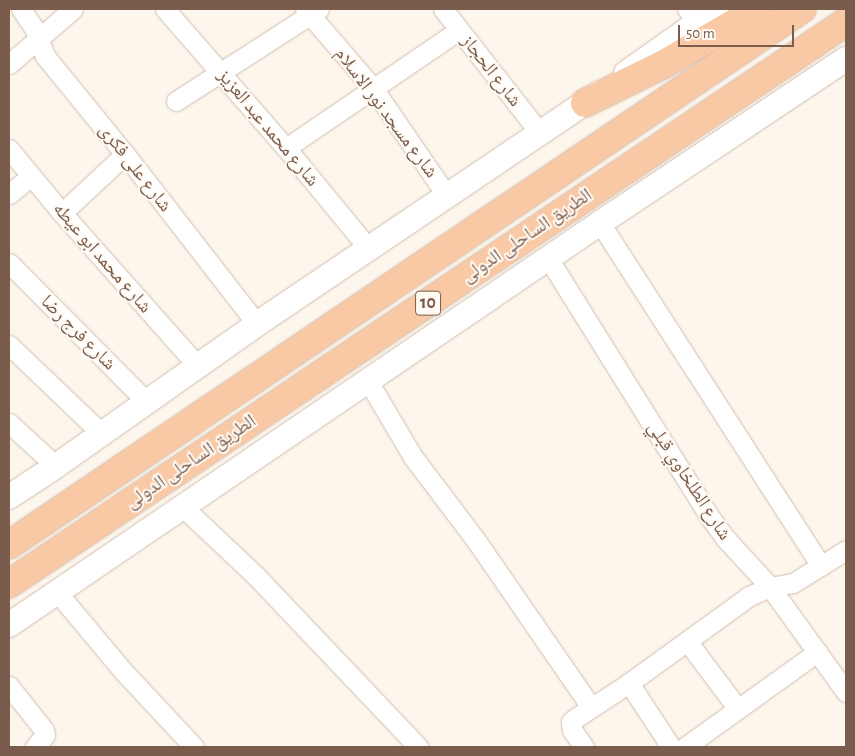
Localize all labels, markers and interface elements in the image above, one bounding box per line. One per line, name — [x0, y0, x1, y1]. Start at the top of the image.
scale bar — [680, 15, 796, 47]
text: 50 m — [686, 26, 715, 41]
street label: شارع الحجاز — [456, 30, 526, 112]
street label: شارع مسجد نور الاسلام — [329, 43, 443, 183]
street label: شارع محمد عبد العزيز — [212, 65, 324, 191]
street label: شارع على فكرى — [93, 119, 177, 217]
street label: الطريق الساحلى الدولى — [457, 184, 597, 288]
street label: شارع محمد ابو عيطه — [48, 198, 156, 318]
road number: 10 — [414, 288, 442, 318]
street label: شارع فرج رضا — [36, 291, 120, 375]
street label: الطريق الساحلى الدولى — [121, 410, 261, 514]
street label: شارع الطلخاوي قبلي — [642, 417, 736, 545]

